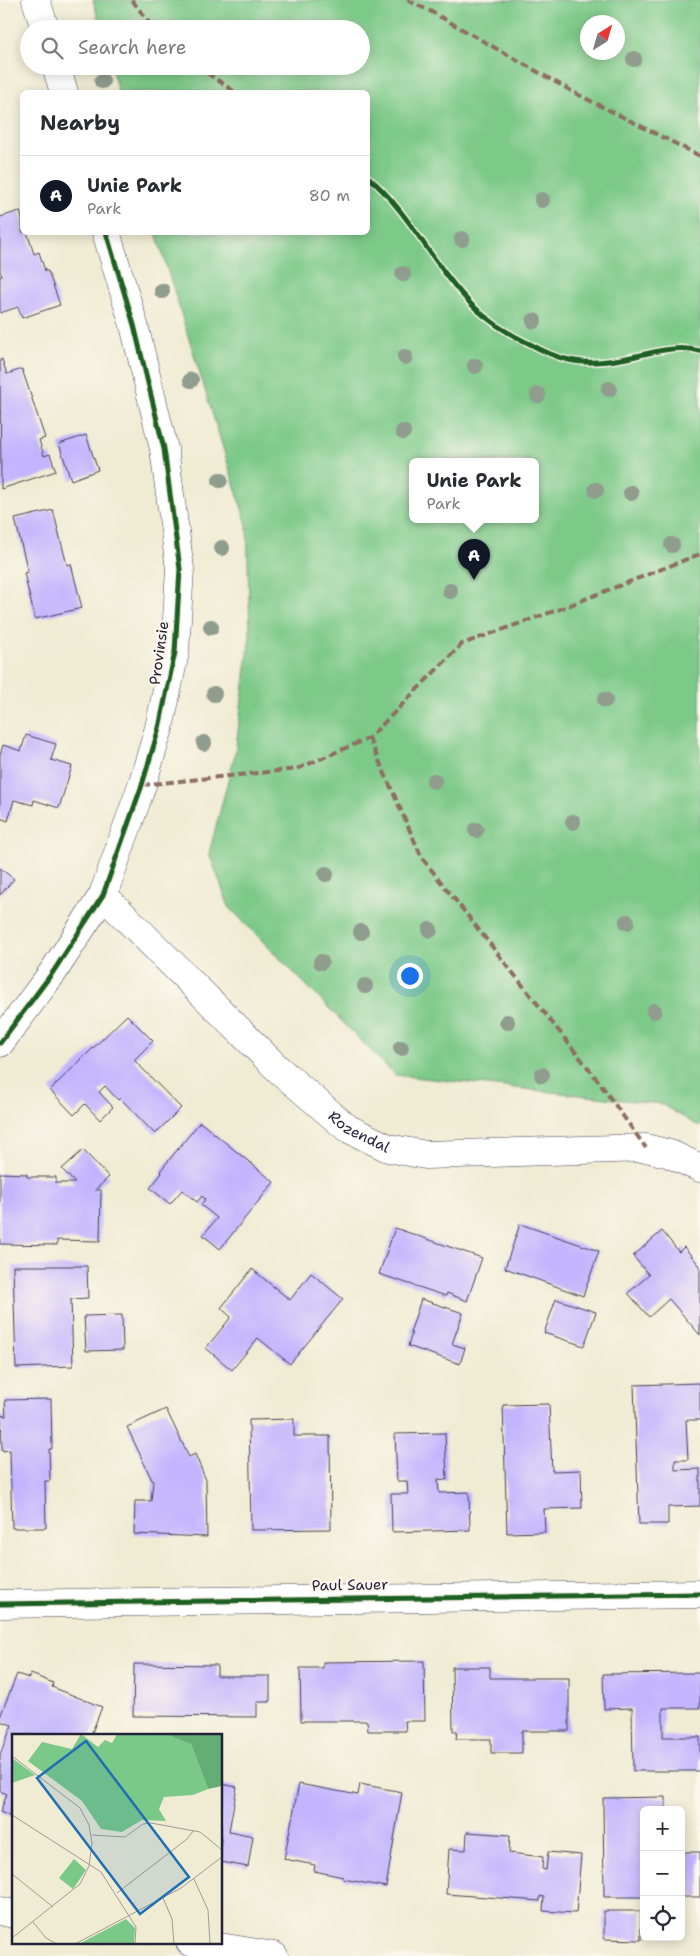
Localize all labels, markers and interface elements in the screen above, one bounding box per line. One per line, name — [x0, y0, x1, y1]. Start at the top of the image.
north arrow — [580, 15, 625, 60]
search box — [20, 20, 370, 75]
icon: search — [38, 34, 66, 62]
text: Search here — [78, 35, 187, 60]
text: Nearby — [40, 109, 120, 137]
text: Unie Park — [87, 173, 182, 198]
text: A — [50, 185, 62, 206]
text: 80 m — [309, 185, 350, 206]
text: Park — [87, 198, 121, 219]
popup — [409, 458, 539, 523]
text: Unie Park — [426, 468, 522, 493]
text: Park — [426, 493, 461, 514]
pin: A — [458, 539, 490, 580]
street label: Provinsie — [145, 620, 173, 686]
your location — [397, 963, 423, 989]
street label: Rozendal — [324, 1106, 394, 1158]
street label: Paul Sauer — [312, 1574, 388, 1596]
inset map — [12, 1734, 222, 1944]
map controls — [640, 1806, 685, 1941]
button: + — [640, 1806, 685, 1851]
button: − — [640, 1851, 685, 1896]
button: locate — [640, 1896, 685, 1941]

